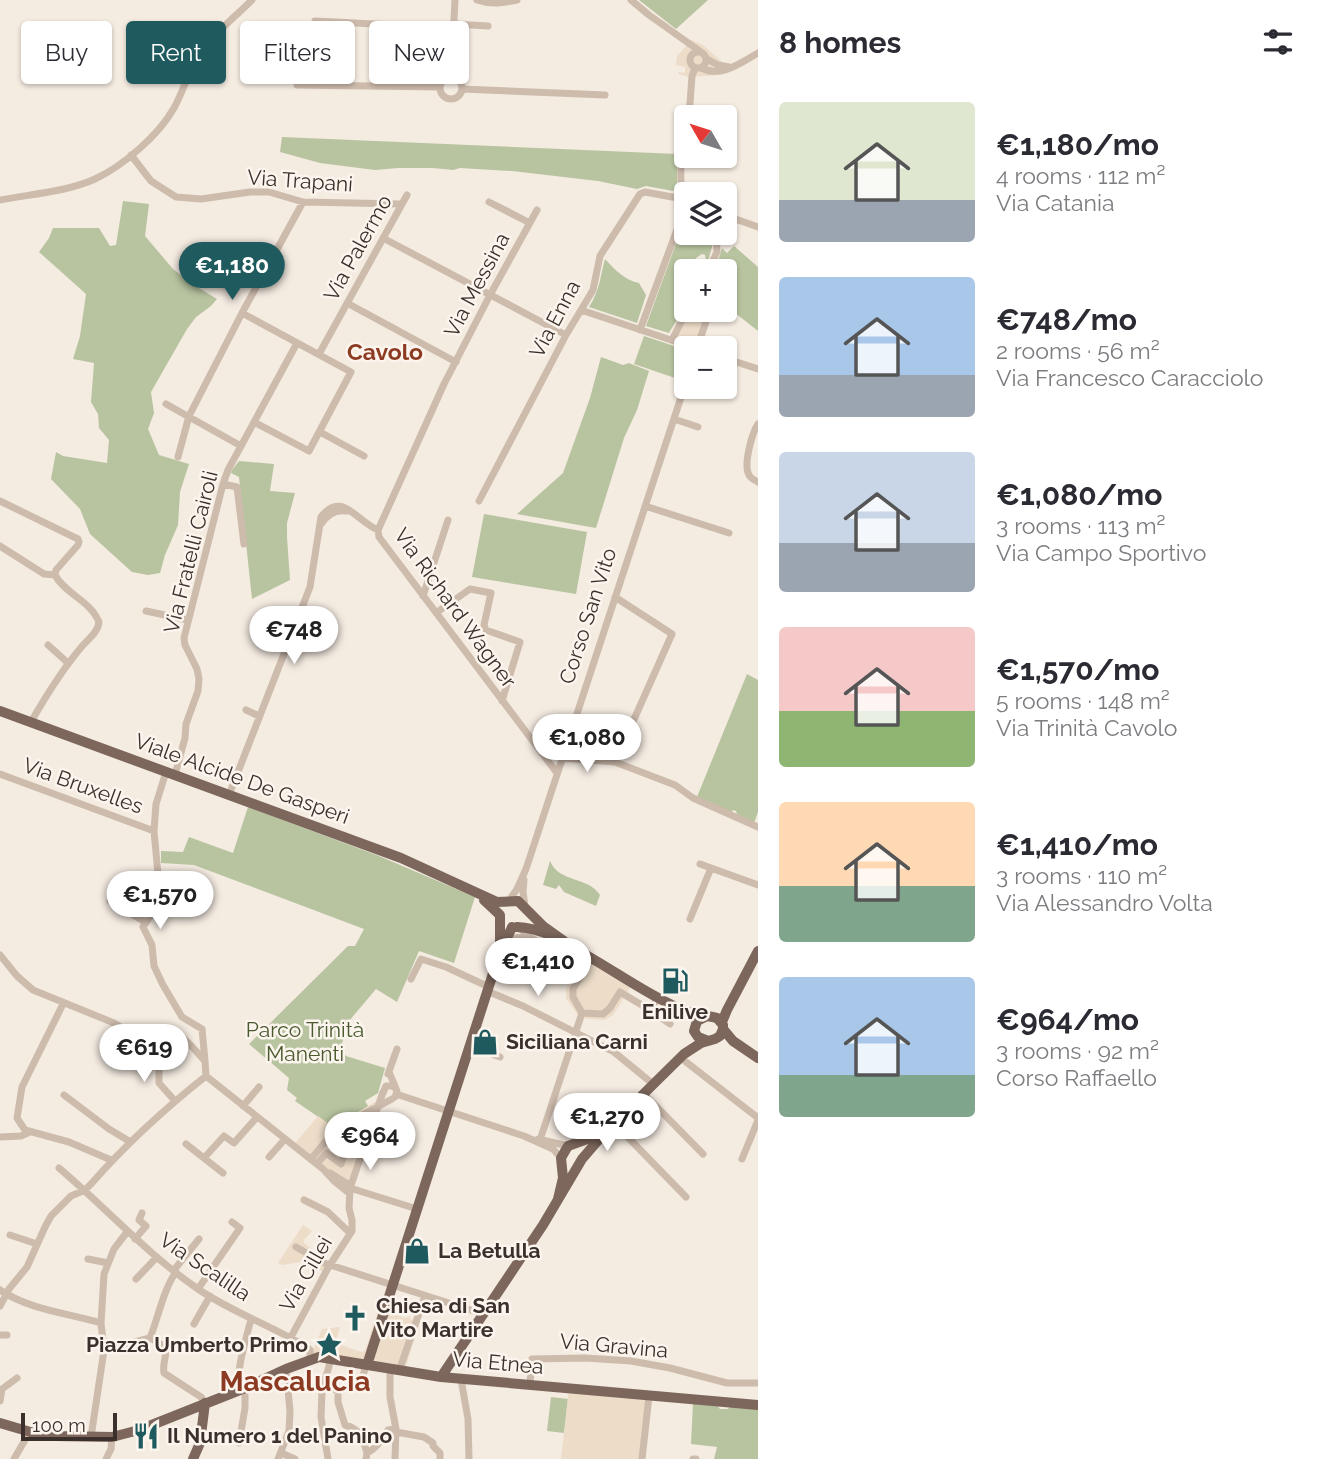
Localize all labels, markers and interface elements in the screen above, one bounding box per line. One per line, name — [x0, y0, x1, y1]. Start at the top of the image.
chip: Buy — [21, 21, 112, 84]
chip: Rent — [126, 21, 226, 84]
chip: Filters — [240, 21, 355, 84]
chip: New — [369, 21, 469, 84]
icon: filters — [1259, 23, 1297, 61]
text: 8 homes — [779, 25, 901, 60]
north arrow — [674, 105, 737, 168]
map controls — [674, 105, 737, 399]
text: €1,180/mo — [996, 127, 1159, 162]
icon: home — [835, 130, 919, 214]
text: 4 rooms · 112 m² — [996, 162, 1165, 189]
street label: Via Trapani — [246, 164, 354, 197]
button: layers — [674, 182, 737, 245]
text: Via Catania — [996, 189, 1114, 216]
street label: Via Palermo — [318, 190, 397, 305]
street label: Via Messina — [439, 228, 515, 341]
pin: €1,180 — [175, 243, 289, 302]
text: €1,180 — [195, 251, 269, 278]
button: + — [674, 259, 737, 322]
street label: Via Enna — [524, 276, 585, 362]
text: €748/mo — [996, 302, 1137, 337]
icon: home — [835, 305, 919, 389]
button: − — [674, 336, 737, 399]
text: 2 rooms · 56 m² — [996, 337, 1160, 364]
district label: Cavolo — [347, 338, 423, 365]
text: Via Francesco Caracciolo — [996, 364, 1264, 391]
street label: Via Fratelli Cairoli — [158, 468, 223, 636]
text: €1,080/mo — [996, 477, 1162, 512]
icon: home — [835, 480, 919, 564]
text: 3 rooms · 113 m² — [996, 512, 1165, 539]
street label: Via Richard Wagner — [389, 523, 522, 693]
text: Via Campo Sportivo — [996, 539, 1206, 566]
street label: Corso San Vito — [554, 545, 621, 687]
pin: €748 — [253, 606, 335, 666]
text: €748 — [265, 615, 323, 642]
text: €1,570/mo — [996, 652, 1159, 687]
icon: home — [835, 655, 919, 739]
text: 5 rooms · 148 m² — [996, 687, 1170, 714]
pin: €1,080 — [530, 714, 644, 774]
text: Via Trinità Cavolo — [996, 714, 1177, 741]
text: €1,080 — [548, 723, 626, 750]
street label: Viale Alcide De Gasperi — [132, 728, 353, 829]
street label: Via Bruxelles — [20, 752, 147, 819]
text: €1,410/mo — [996, 827, 1158, 862]
icon: home — [835, 830, 919, 914]
text: 3 rooms · 110 m² — [996, 862, 1167, 889]
pin: €1,570 — [103, 872, 217, 931]
text: €1,570 — [123, 880, 197, 907]
text: Via Alessandro Volta — [996, 889, 1213, 916]
pin: €1,410 — [481, 939, 595, 998]
text: €1,410 — [501, 947, 575, 974]
fuel station icon: Enilive — [660, 966, 690, 996]
place label: Enilive — [642, 999, 709, 1024]
text: €964/mo — [996, 1002, 1139, 1037]
icon: home — [835, 1005, 919, 1089]
park label: Parco Trinità Manenti — [246, 1017, 364, 1066]
pin: €619 — [103, 1024, 185, 1084]
shop icon: Siciliana Carni — [470, 1027, 500, 1057]
place label: Siciliana Carni — [506, 1029, 648, 1054]
text: €619 — [115, 1033, 173, 1060]
text: 3 rooms · 92 m² — [996, 1037, 1159, 1064]
text: Corso Raffaello — [996, 1064, 1157, 1091]
pin: €1,270 — [550, 1094, 664, 1153]
text: €1,270 — [569, 1102, 645, 1129]
pin: €964 — [329, 1112, 411, 1172]
text: €964 — [341, 1121, 400, 1148]
street label: Via Scalilla — [155, 1227, 256, 1306]
street label: Via Cillei — [274, 1232, 337, 1316]
shop icon: La Betulla — [402, 1236, 432, 1266]
place label: La Betulla — [438, 1238, 541, 1263]
place label: Chiesa di San Vito Martire — [376, 1293, 510, 1342]
church icon: Chiesa di San Vito Martire — [340, 1303, 370, 1333]
street label: Via Gravina — [559, 1328, 669, 1363]
place icon: Piazza Umberto Primo — [314, 1330, 344, 1360]
place label: Piazza Umberto Primo — [86, 1332, 308, 1357]
street label: Via Etnea — [451, 1346, 545, 1379]
district label: Mascalucia — [220, 1365, 371, 1398]
scale bar — [21, 1410, 117, 1442]
text: 100 m — [32, 1414, 86, 1436]
restaurant icon: Il Numero 1 del Panino — [131, 1421, 161, 1451]
place label: Il Numero 1 del Panino — [167, 1423, 392, 1448]

